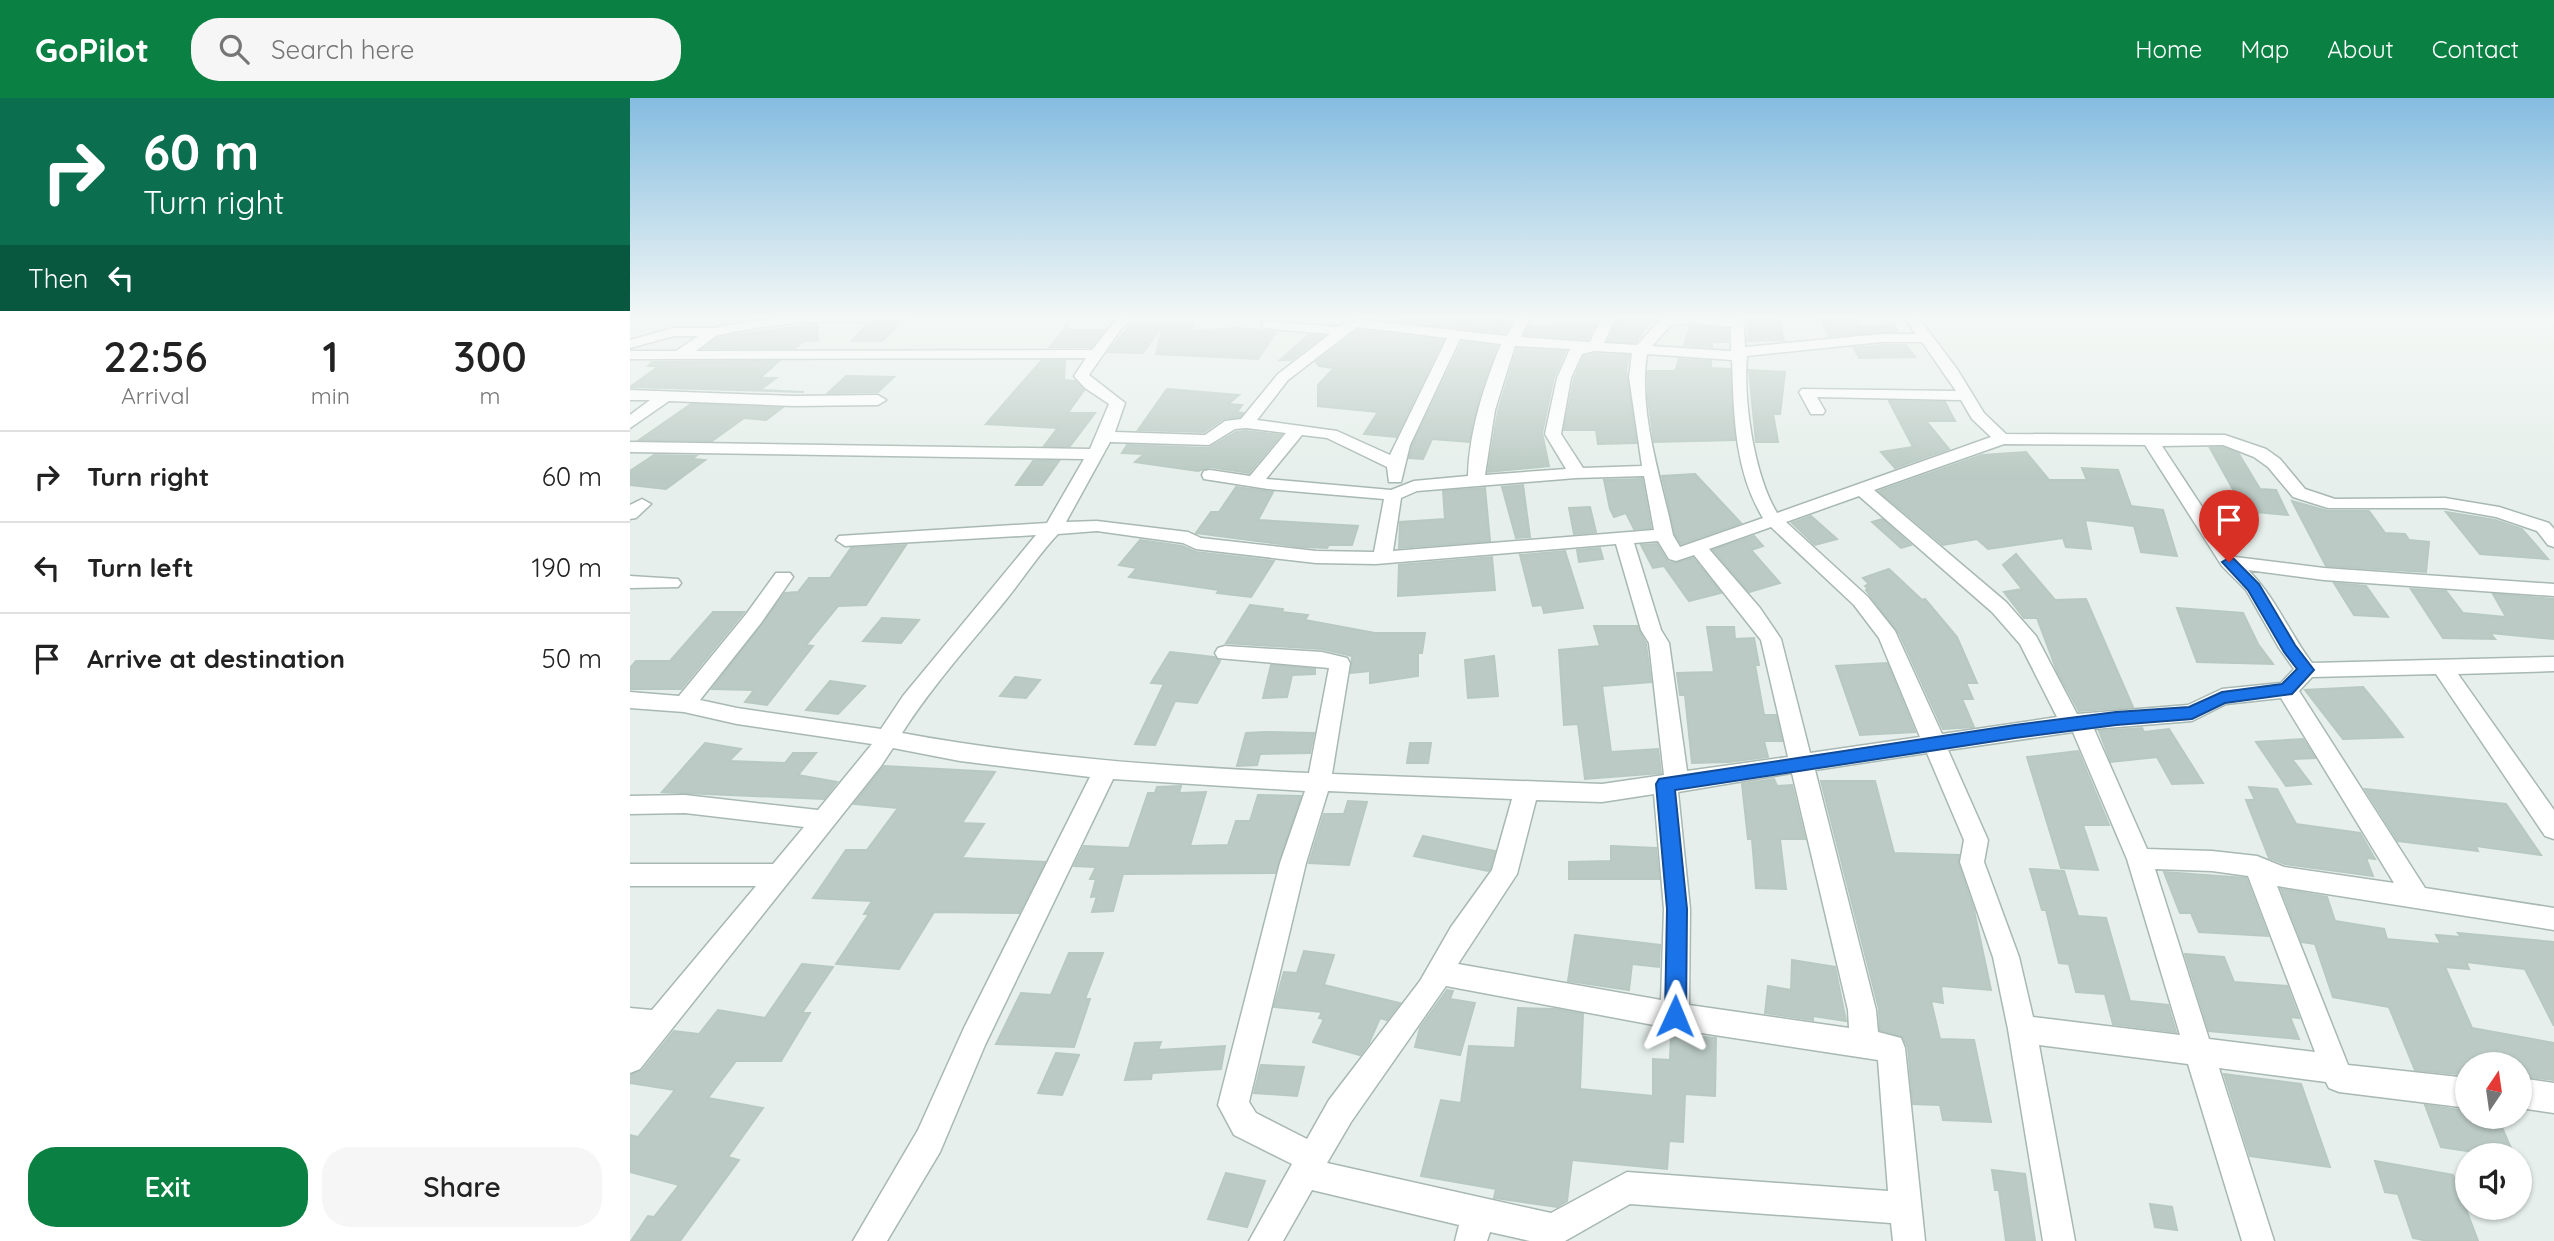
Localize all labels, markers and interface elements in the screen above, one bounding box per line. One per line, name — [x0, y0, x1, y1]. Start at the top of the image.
search box — [191, 18, 681, 81]
text: GoPilot — [35, 29, 149, 70]
icon: search — [215, 30, 253, 68]
text: Search here — [271, 33, 414, 66]
text: Home — [2135, 34, 2202, 64]
text: Map — [2240, 34, 2289, 64]
text: About — [2327, 34, 2394, 64]
text: Contact — [2432, 34, 2519, 64]
text: 60 m — [143, 121, 259, 182]
icon: right — [28, 126, 119, 217]
text: Turn right — [143, 182, 284, 222]
icon: left — [102, 259, 140, 297]
text: Then — [28, 262, 88, 295]
text: 22:56 — [103, 330, 208, 383]
text: 1 — [322, 330, 339, 383]
text: 300 — [453, 330, 527, 383]
text: Arrival — [121, 381, 190, 410]
text: min — [311, 381, 350, 410]
text: m — [480, 381, 501, 410]
icon: right — [28, 458, 66, 496]
text: Turn right — [87, 460, 209, 493]
text: 60 m — [542, 460, 602, 493]
pin — [2199, 490, 2259, 562]
icon: arrive — [2210, 501, 2248, 539]
icon: left — [28, 549, 66, 587]
text: Turn left — [87, 551, 194, 584]
text: 190 m — [532, 551, 602, 584]
icon: arrive — [28, 640, 66, 678]
text: Arrive at destination — [87, 642, 345, 675]
text: 50 m — [542, 642, 602, 675]
position arrow — [1638, 979, 1712, 1053]
north arrow — [2455, 1052, 2532, 1129]
map controls — [2455, 1052, 2532, 1220]
button: sound — [2455, 1143, 2532, 1220]
button: Exit — [28, 1147, 308, 1227]
button: Share — [322, 1147, 602, 1227]

